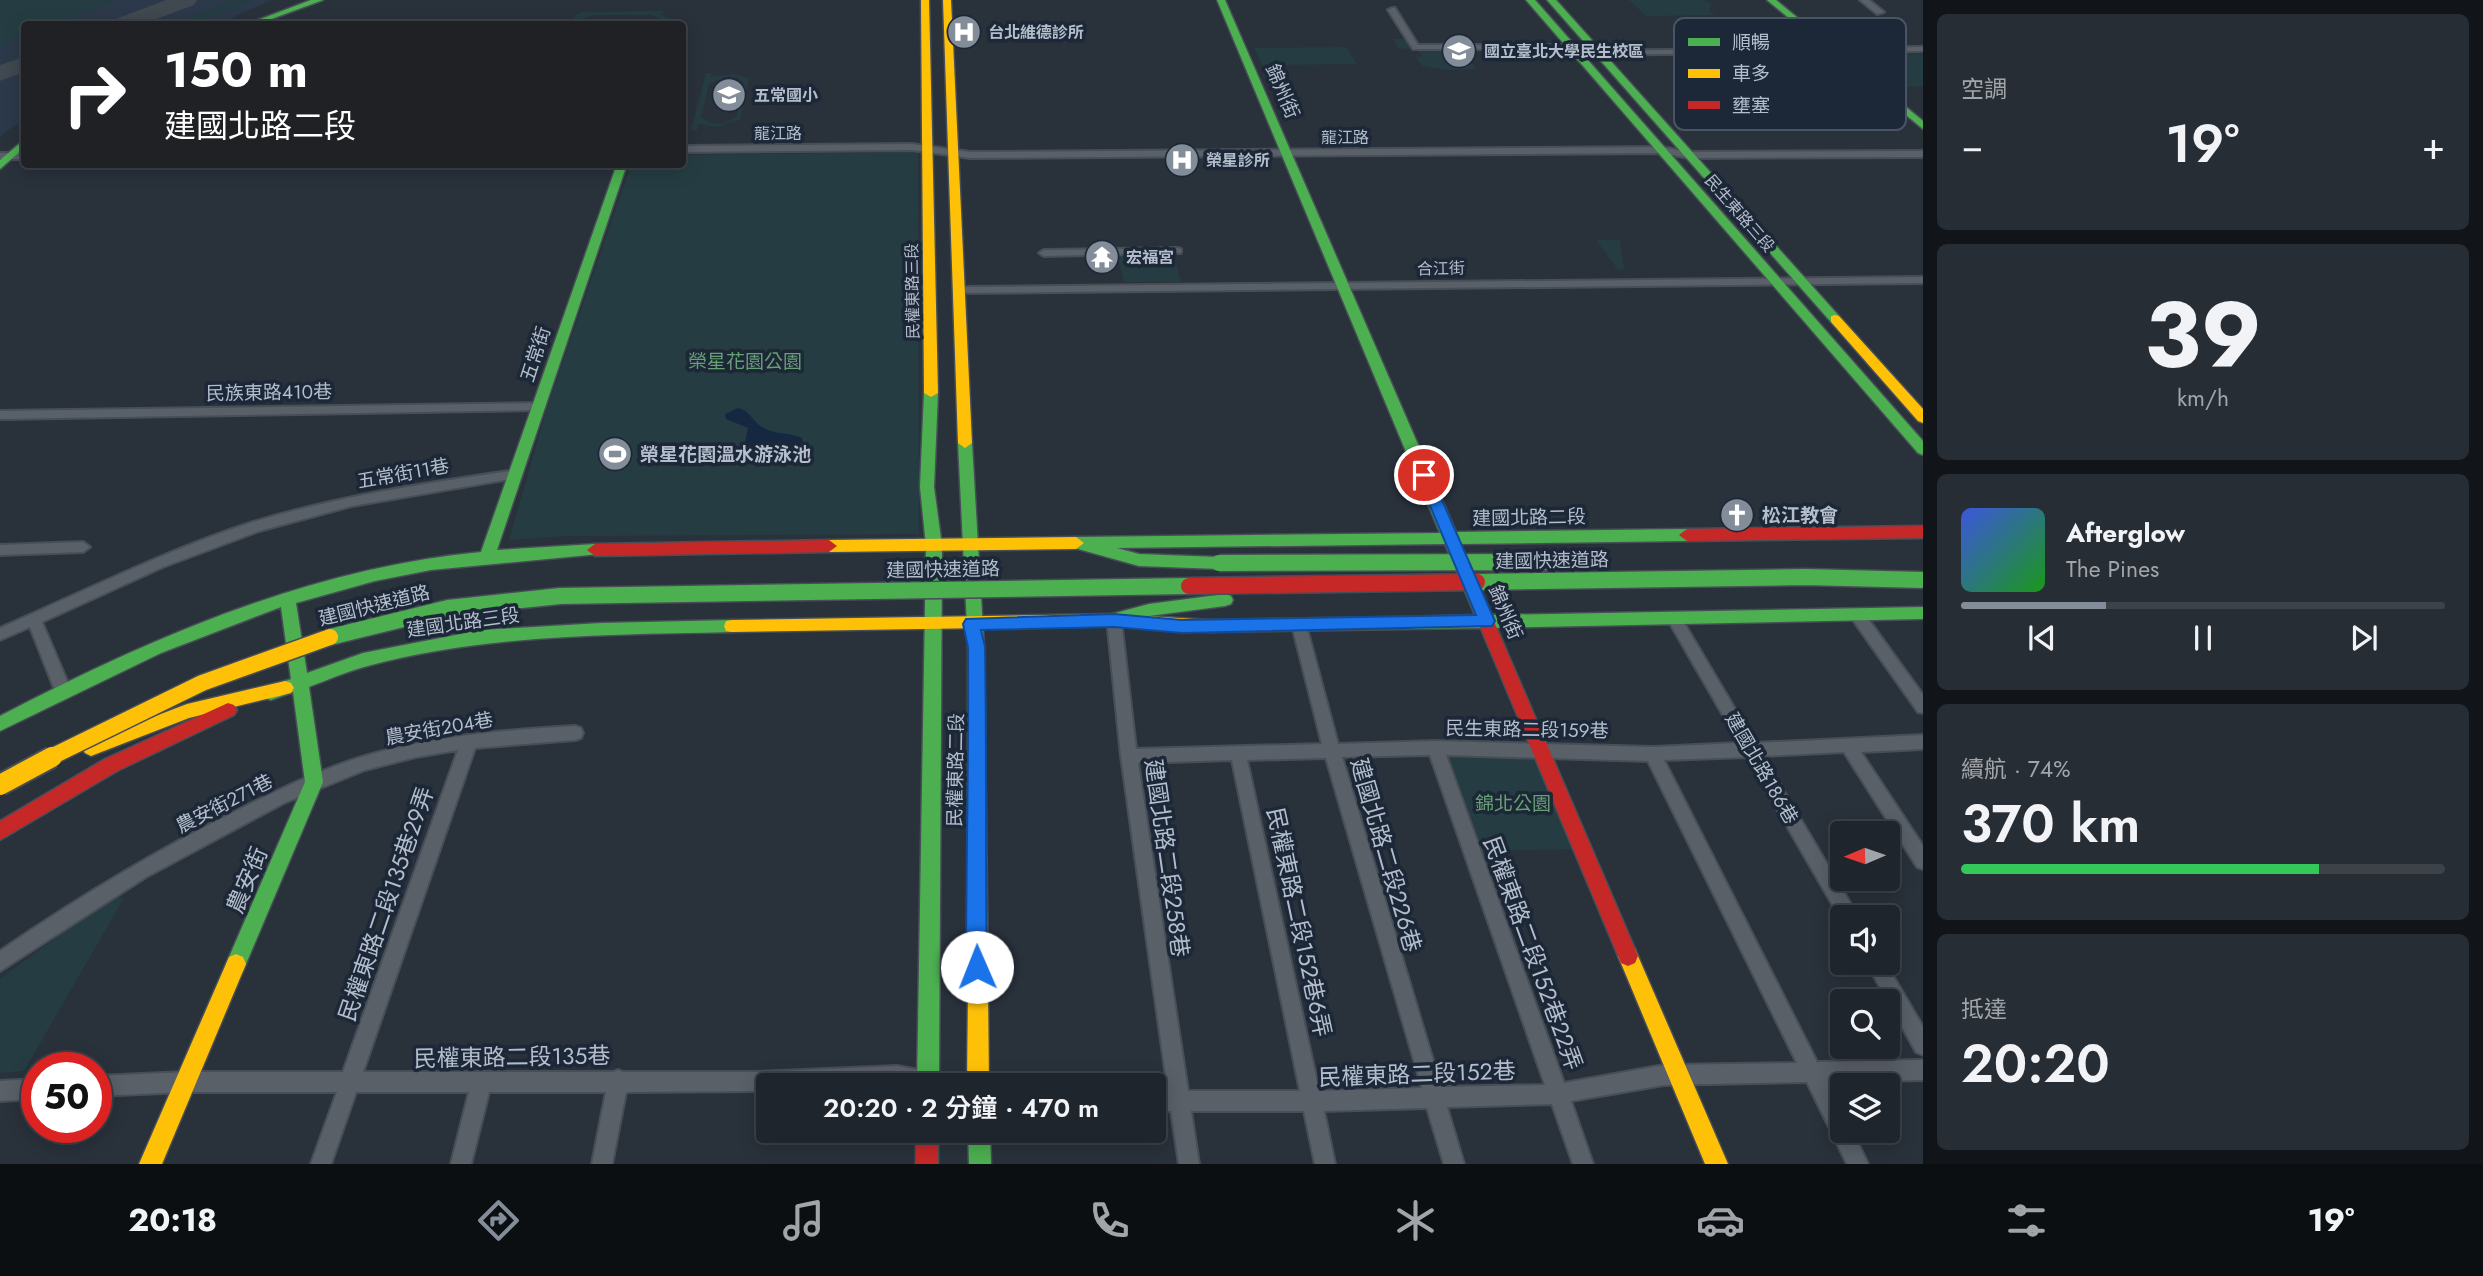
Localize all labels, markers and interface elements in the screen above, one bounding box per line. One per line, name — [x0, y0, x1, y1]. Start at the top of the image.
hospital icon: 台北維德診所 — [945, 13, 983, 51]
legend — [1674, 18, 1906, 130]
place label: 台北維德診所 — [988, 21, 1084, 44]
text: 順暢 — [1732, 29, 1770, 56]
school or university icon: 國立臺北大學民生校區 — [1440, 32, 1478, 70]
text: 150 m — [164, 35, 308, 105]
place label: 國立臺北大學民生校區 — [1484, 40, 1644, 63]
icon: right — [49, 49, 140, 140]
street label: 錦州街 — [1259, 60, 1306, 123]
text: 車多 — [1732, 60, 1770, 87]
text: 空調 — [1961, 72, 2007, 106]
school or university icon: 五常國小 — [710, 76, 748, 114]
place label: 五常國小 — [754, 84, 818, 107]
text: 壅塞 — [1732, 92, 1770, 119]
text: 建國北路二段 — [164, 103, 356, 149]
text: 19° — [2166, 106, 2240, 182]
text: − — [1961, 118, 1983, 173]
text: + — [2422, 118, 2445, 173]
street label: 龍江路 — [754, 122, 802, 145]
street label: 龍江路 — [1321, 126, 1369, 149]
hospital icon: 榮星診所 — [1163, 141, 1201, 179]
place label: 榮星診所 — [1206, 149, 1270, 172]
street label: 民生東路三段 — [1699, 170, 1780, 257]
temple icon: 宏福宮 — [1083, 238, 1121, 276]
street label: 民權東路三段 — [900, 243, 925, 339]
place label: 宏福宮 — [1126, 246, 1174, 269]
street label: 合江街 — [1417, 257, 1465, 280]
text: 39 — [2144, 270, 2262, 401]
street label: 五常街 — [514, 323, 557, 385]
park label: 榮星花園公園 — [688, 348, 802, 375]
street label: 民族東路410巷 — [206, 378, 332, 407]
text: km/h — [2177, 381, 2229, 415]
sports icon: 榮星花園溫水游泳池 — [596, 435, 634, 473]
place label: 榮星花園溫水游泳池 — [640, 441, 811, 468]
pin — [1394, 445, 1454, 505]
street label: 五常街11巷 — [355, 452, 451, 495]
icon: arrive — [1405, 456, 1443, 494]
church icon: 松江教會 — [1718, 496, 1756, 534]
place label: 松江教會 — [1762, 502, 1838, 529]
street label: 建國北路二段 — [1472, 503, 1586, 532]
text: Afterglow — [2066, 514, 2185, 552]
street label: 建國快速道路 — [1495, 546, 1609, 575]
text: The Pines — [2066, 552, 2159, 586]
street label: 建國快速道路 — [886, 555, 1000, 584]
street label: 建國快速道路 — [316, 579, 433, 632]
street label: 錦州街 — [1482, 581, 1529, 644]
street label: 建國北路三段 — [405, 601, 521, 644]
icon: previous — [2023, 619, 2061, 657]
icon: pause — [2184, 619, 2222, 657]
icon: next — [2345, 619, 2383, 657]
street label: 農安街204巷 — [383, 706, 495, 751]
street label: 建國北路186巷 — [1719, 707, 1804, 829]
street label: 民權東路二段 — [941, 713, 970, 827]
street label: 民生東路二段159巷 — [1445, 715, 1609, 744]
text: 續航 · 74% — [1961, 752, 2070, 786]
street label: 建國北路二段226巷 — [1342, 754, 1430, 956]
street label: 建國北路二段258巷 — [1136, 757, 1198, 959]
street label: 農安街271巷 — [171, 768, 277, 839]
street label: 民權東路二段135巷29弄 — [330, 782, 442, 1026]
text: 370 km — [1961, 786, 2140, 862]
park label: 錦北公園 — [1475, 790, 1551, 817]
street label: 民權東路二段152巷6弄 — [1258, 804, 1340, 1040]
north arrow — [1830, 821, 1900, 891]
map controls — [1830, 821, 1900, 1143]
street label: 民權東路二段152巷22弄 — [1475, 831, 1591, 1075]
street label: 農安街 — [218, 842, 276, 918]
button: sound — [1830, 905, 1900, 975]
position arrow — [940, 930, 1014, 1004]
button: search — [1830, 989, 1900, 1059]
text: 抵達 — [1961, 992, 2007, 1026]
text: 20:20 — [1961, 1026, 2110, 1102]
street label: 民權東路二段135巷 — [413, 1038, 611, 1076]
speed limit sign: 50 — [21, 1052, 112, 1143]
street label: 民權東路二段152巷 — [1318, 1054, 1516, 1094]
button: layers — [1830, 1073, 1900, 1143]
text: 20:20 · 2 分鐘 · 470 m — [823, 1089, 1099, 1127]
icon: directions — [474, 1196, 523, 1245]
icon: music — [779, 1196, 828, 1245]
icon: phone — [1085, 1196, 1134, 1245]
icon: climate — [1391, 1196, 1440, 1245]
icon: car — [1696, 1196, 1745, 1245]
icon: filters — [2002, 1196, 2051, 1245]
text: 20:18 — [128, 1197, 217, 1243]
text: 19° — [2307, 1197, 2355, 1243]

